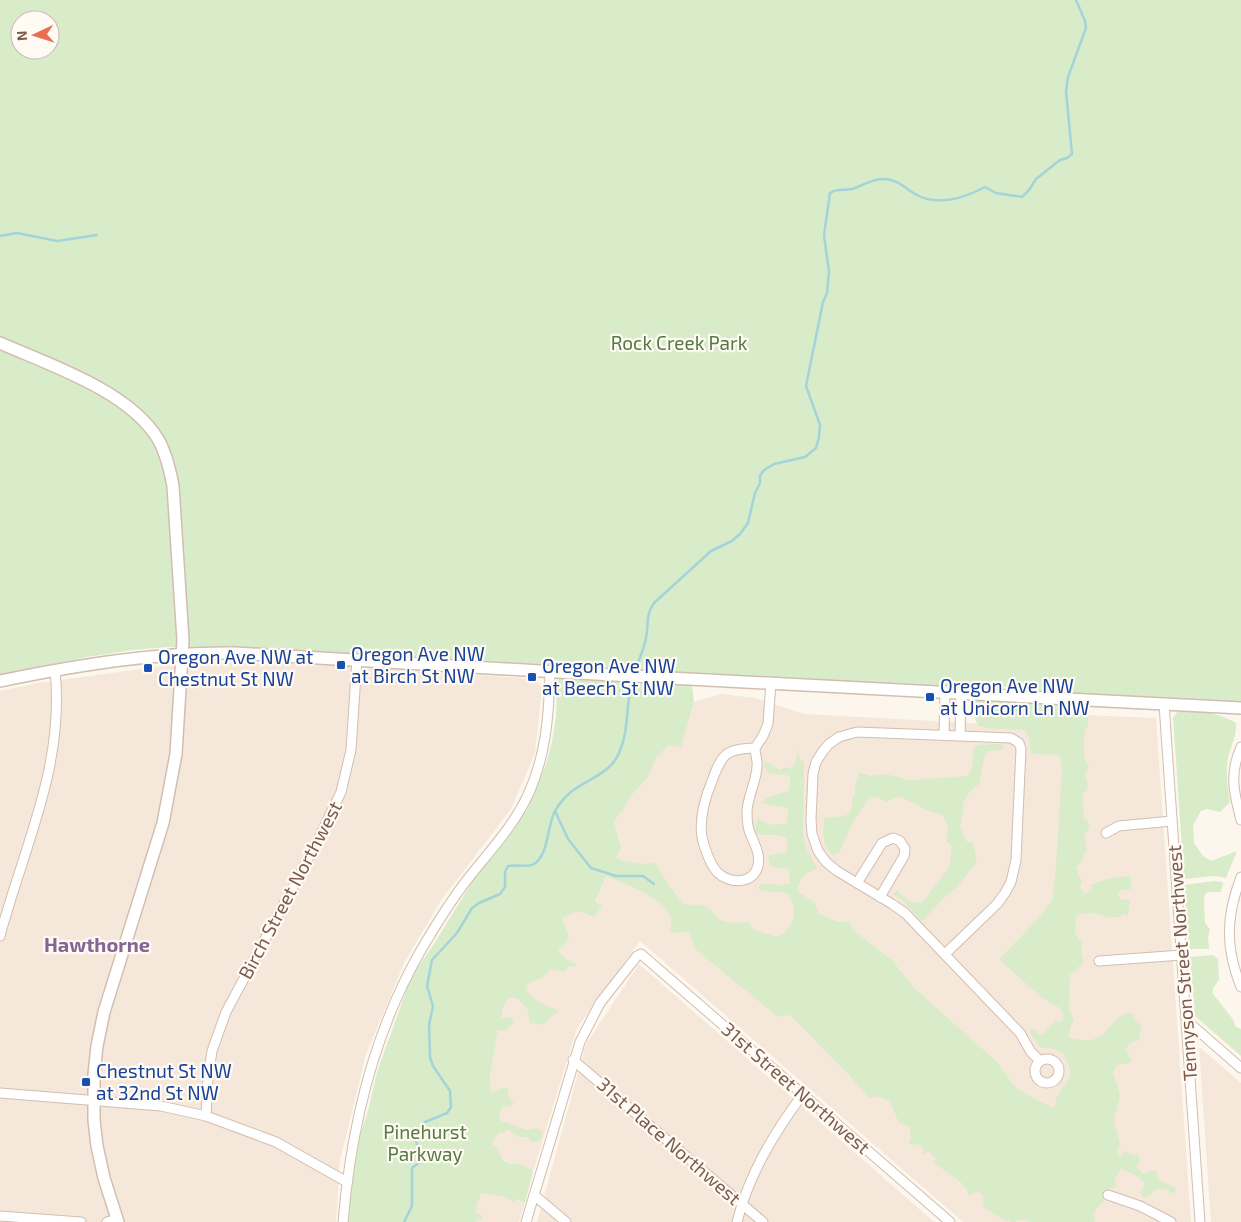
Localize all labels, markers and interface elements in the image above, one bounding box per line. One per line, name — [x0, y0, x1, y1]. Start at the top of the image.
north arrow — [10, 10, 60, 60]
text: N — [13, 30, 30, 42]
park label: Rock Creek Park — [611, 331, 748, 354]
place label: Oregon Ave NW at Birch St NW — [351, 642, 485, 687]
place label: Oregon Ave NW at Chestnut St NW — [158, 645, 313, 690]
place label: Oregon Ave NW at Beech St NW — [542, 654, 676, 699]
marker: Oregon Ave NW at Birch St NW — [335, 659, 347, 671]
marker: Oregon Ave NW at Chestnut St NW — [142, 662, 154, 674]
marker: Oregon Ave NW at Beech St NW — [526, 671, 538, 683]
place label: Oregon Ave NW at Unicorn Ln NW — [940, 674, 1090, 719]
marker: Oregon Ave NW at Unicorn Ln NW — [924, 691, 936, 703]
street label: Birch Street Northwest — [233, 797, 346, 983]
street label: Tennyson Street Northwest — [1162, 844, 1201, 1082]
district label: Hawthorne — [44, 932, 150, 956]
street label: 31st Street Northwest — [717, 1017, 875, 1158]
place label: Chestnut St NW at 32nd St NW — [96, 1059, 232, 1104]
street label: 31st Place Northwest — [593, 1072, 746, 1209]
marker: Chestnut St NW at 32nd St NW — [80, 1076, 92, 1088]
park label: Pinehurst Parkway — [383, 1120, 467, 1165]

